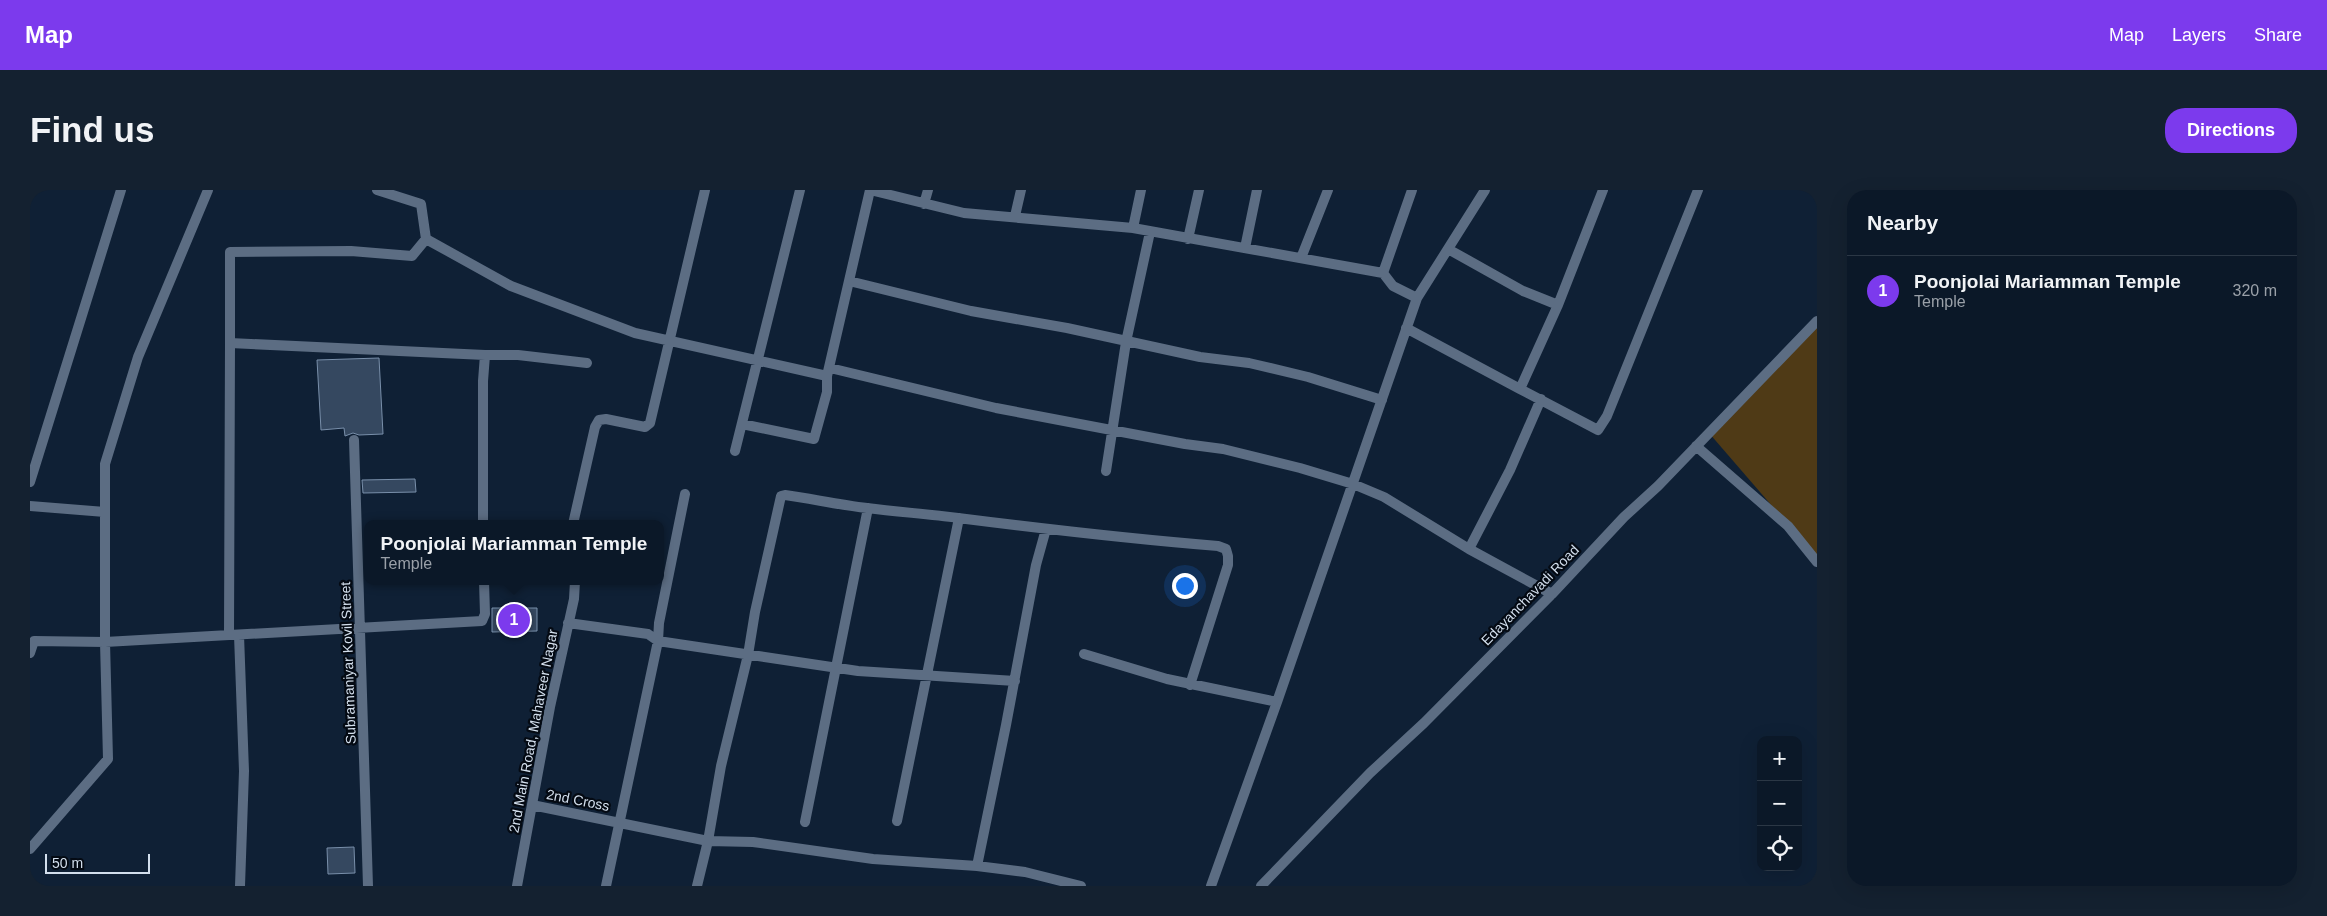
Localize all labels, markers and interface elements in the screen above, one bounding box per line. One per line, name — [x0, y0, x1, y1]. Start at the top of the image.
text: Map — [25, 21, 73, 48]
text: Map — [2109, 25, 2144, 45]
text: Layers — [2172, 25, 2226, 45]
text: Share — [2254, 25, 2302, 45]
button: Directions — [2165, 108, 2297, 153]
text: Find us — [30, 110, 154, 149]
text: Nearby — [1867, 211, 1938, 234]
text: Poonjolai Mariamman Temple — [1914, 271, 2181, 292]
text: 1 — [1879, 282, 1887, 299]
text: 320 m — [2233, 282, 2277, 299]
text: Temple — [1914, 293, 1966, 310]
popup — [364, 520, 664, 585]
text: Poonjolai Mariamman Temple — [381, 533, 647, 554]
street label: Edayanchavadi Road — [1478, 542, 1582, 648]
text: Temple — [381, 555, 432, 572]
your location — [1172, 573, 1198, 599]
street label: Subramaniyar Kovil Street — [337, 581, 359, 745]
pin: 1 — [498, 601, 530, 639]
street label: 2nd Main Road, Mahaveer Nagar — [505, 628, 561, 834]
map controls — [1757, 736, 1802, 871]
button: + — [1757, 736, 1802, 781]
button: − — [1757, 781, 1802, 826]
street label: 2nd Cross — [545, 786, 611, 814]
button: locate — [1757, 826, 1802, 871]
scale bar — [45, 851, 150, 874]
text: 50 m — [52, 855, 83, 871]

